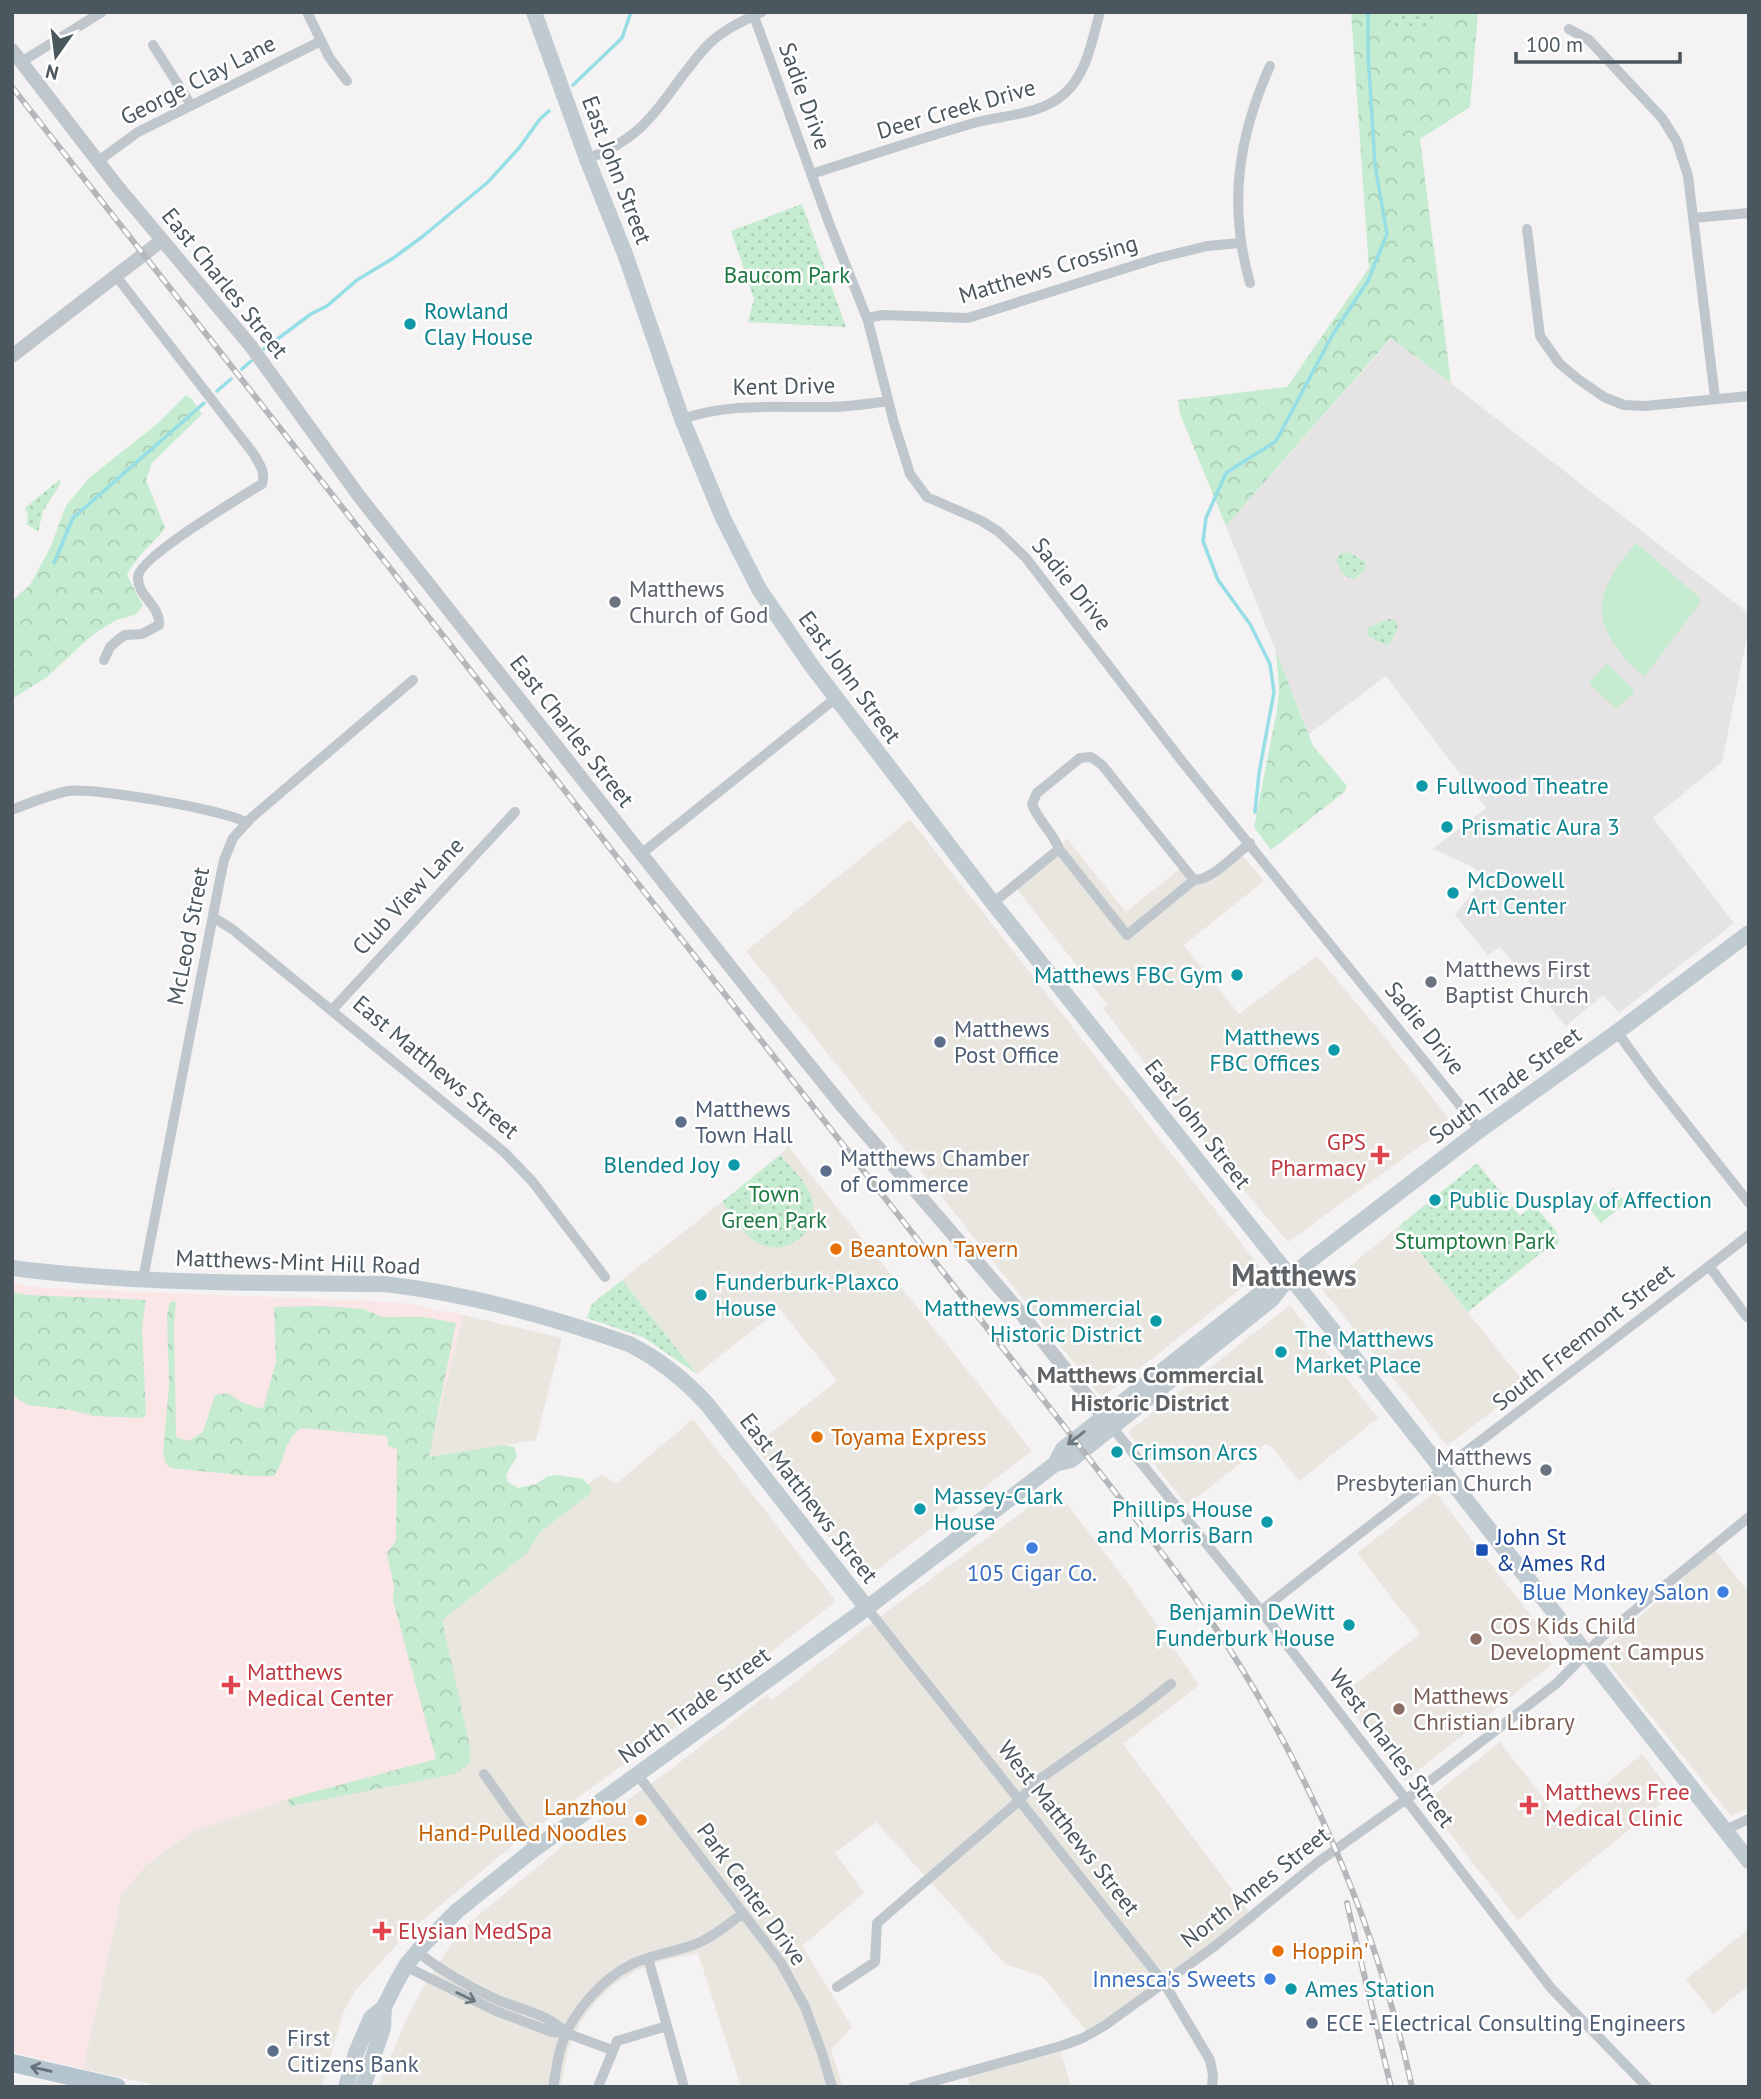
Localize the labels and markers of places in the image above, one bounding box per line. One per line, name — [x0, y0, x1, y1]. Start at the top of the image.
place label: Rowland Clay House — [424, 296, 533, 351]
marker: Rowland Clay House — [402, 316, 418, 332]
place label: Matthews Church of God — [629, 574, 768, 629]
marker: Matthews Church of God — [607, 594, 623, 610]
place label: Fullwood Theatre — [1436, 771, 1609, 800]
marker: Fullwood Theatre — [1414, 778, 1430, 794]
place label: Prismatic Aura 3 — [1461, 812, 1620, 841]
marker: Prismatic Aura 3 — [1439, 819, 1455, 835]
place label: McDowell Art Center — [1467, 865, 1567, 920]
marker: McDowell Art Center — [1445, 885, 1461, 901]
place label: Matthews First Baptist Church — [1445, 954, 1590, 1009]
place label: Matthews FBC Gym — [1034, 960, 1223, 989]
marker: Matthews FBC Gym — [1229, 967, 1245, 983]
marker: Matthews First Baptist Church — [1423, 974, 1439, 990]
place label: Matthews Post Office — [954, 1014, 1059, 1069]
place label: Matthews FBC Offices — [1210, 1022, 1320, 1077]
marker: Matthews Post Office — [932, 1034, 948, 1050]
marker: Matthews FBC Offices — [1326, 1042, 1342, 1058]
place label: Matthews Town Hall — [695, 1094, 793, 1149]
marker: Matthews Town Hall — [673, 1114, 689, 1130]
place label: GPS Pharmacy — [1270, 1127, 1366, 1182]
place label: Matthews Chamber of Commerce — [840, 1143, 1030, 1198]
marker: GPS Pharmacy — [1372, 1147, 1388, 1163]
place label: Blended Joy — [604, 1150, 720, 1179]
marker: Blended Joy — [726, 1157, 742, 1173]
marker: Matthews Chamber of Commerce — [818, 1163, 834, 1179]
place label: Public Dusplay of Affection — [1449, 1185, 1712, 1214]
marker: Public Dusplay of Affection — [1427, 1192, 1443, 1208]
place label: Beantown Tavern — [850, 1234, 1018, 1263]
marker: Beantown Tavern — [828, 1241, 844, 1257]
place label: Funderburk-Plaxco House — [715, 1267, 899, 1322]
marker: Funderburk-Plaxco House — [693, 1287, 709, 1303]
place label: Matthews Commercial Historic District — [924, 1293, 1142, 1348]
marker: Matthews Commercial Historic District — [1148, 1313, 1164, 1329]
place label: The Matthews Market Place — [1295, 1324, 1434, 1379]
marker: The Matthews Market Place — [1273, 1344, 1289, 1360]
place label: Toyama Express — [831, 1422, 987, 1451]
marker: Toyama Express — [809, 1429, 825, 1445]
place label: Crimson Arcs — [1131, 1437, 1258, 1466]
place label: Matthews Presbyterian Church — [1336, 1442, 1532, 1497]
marker: Crimson Arcs — [1109, 1444, 1125, 1460]
marker: Matthews Presbyterian Church — [1538, 1462, 1554, 1478]
place label: Massey-Clark House — [934, 1481, 1063, 1536]
place label: Phillips House and Morris Barn — [1097, 1494, 1253, 1549]
marker: Massey-Clark House — [912, 1501, 928, 1517]
marker: Phillips House and Morris Barn — [1259, 1514, 1275, 1530]
place label: John St & Ames Rd — [1495, 1522, 1606, 1577]
marker: 105 Cigar Co. — [1024, 1540, 1040, 1556]
marker: John St & Ames Rd — [1474, 1542, 1490, 1558]
place label: 105 Cigar Co. — [967, 1558, 1097, 1587]
place label: Blue Monkey Salon — [1522, 1577, 1709, 1606]
marker: Blue Monkey Salon — [1715, 1584, 1731, 1600]
place label: Benjamin DeWitt Funderburk House — [1156, 1597, 1335, 1652]
place label: COS Kids Child Development Campus — [1490, 1611, 1704, 1666]
marker: Benjamin DeWitt Funderburk House — [1341, 1617, 1357, 1633]
marker: COS Kids Child Development Campus — [1468, 1631, 1484, 1647]
place label: Matthews Medical Center — [247, 1657, 394, 1712]
marker: Matthews Medical Center — [221, 1675, 241, 1695]
place label: Matthews Christian Library — [1413, 1681, 1575, 1736]
marker: Matthews Christian Library — [1391, 1701, 1407, 1717]
place label: Matthews Free Medical Clinic — [1545, 1777, 1690, 1832]
place label: Lanzhou Hand-Pulled Noodles — [418, 1792, 627, 1847]
marker: Matthews Free Medical Clinic — [1519, 1795, 1539, 1815]
marker: Lanzhou Hand-Pulled Noodles — [633, 1812, 649, 1828]
place label: Elysian MedSpa — [398, 1916, 552, 1945]
marker: Elysian MedSpa — [372, 1921, 392, 1941]
place label: Hoppin' — [1292, 1936, 1368, 1965]
marker: Hoppin' — [1270, 1943, 1286, 1959]
place label: Innesca's Sweets — [1092, 1964, 1256, 1993]
marker: Innesca's Sweets — [1262, 1971, 1278, 1987]
place label: Ames Station — [1305, 1974, 1435, 2003]
marker: Ames Station — [1283, 1981, 1299, 1997]
place label: ECE - Electrical Consulting Engineers — [1326, 2008, 1686, 2037]
marker: ECE - Electrical Consulting Engineers — [1304, 2015, 1320, 2031]
place label: First Citizens Bank — [287, 2023, 419, 2078]
marker: First Citizens Bank — [265, 2043, 281, 2059]

